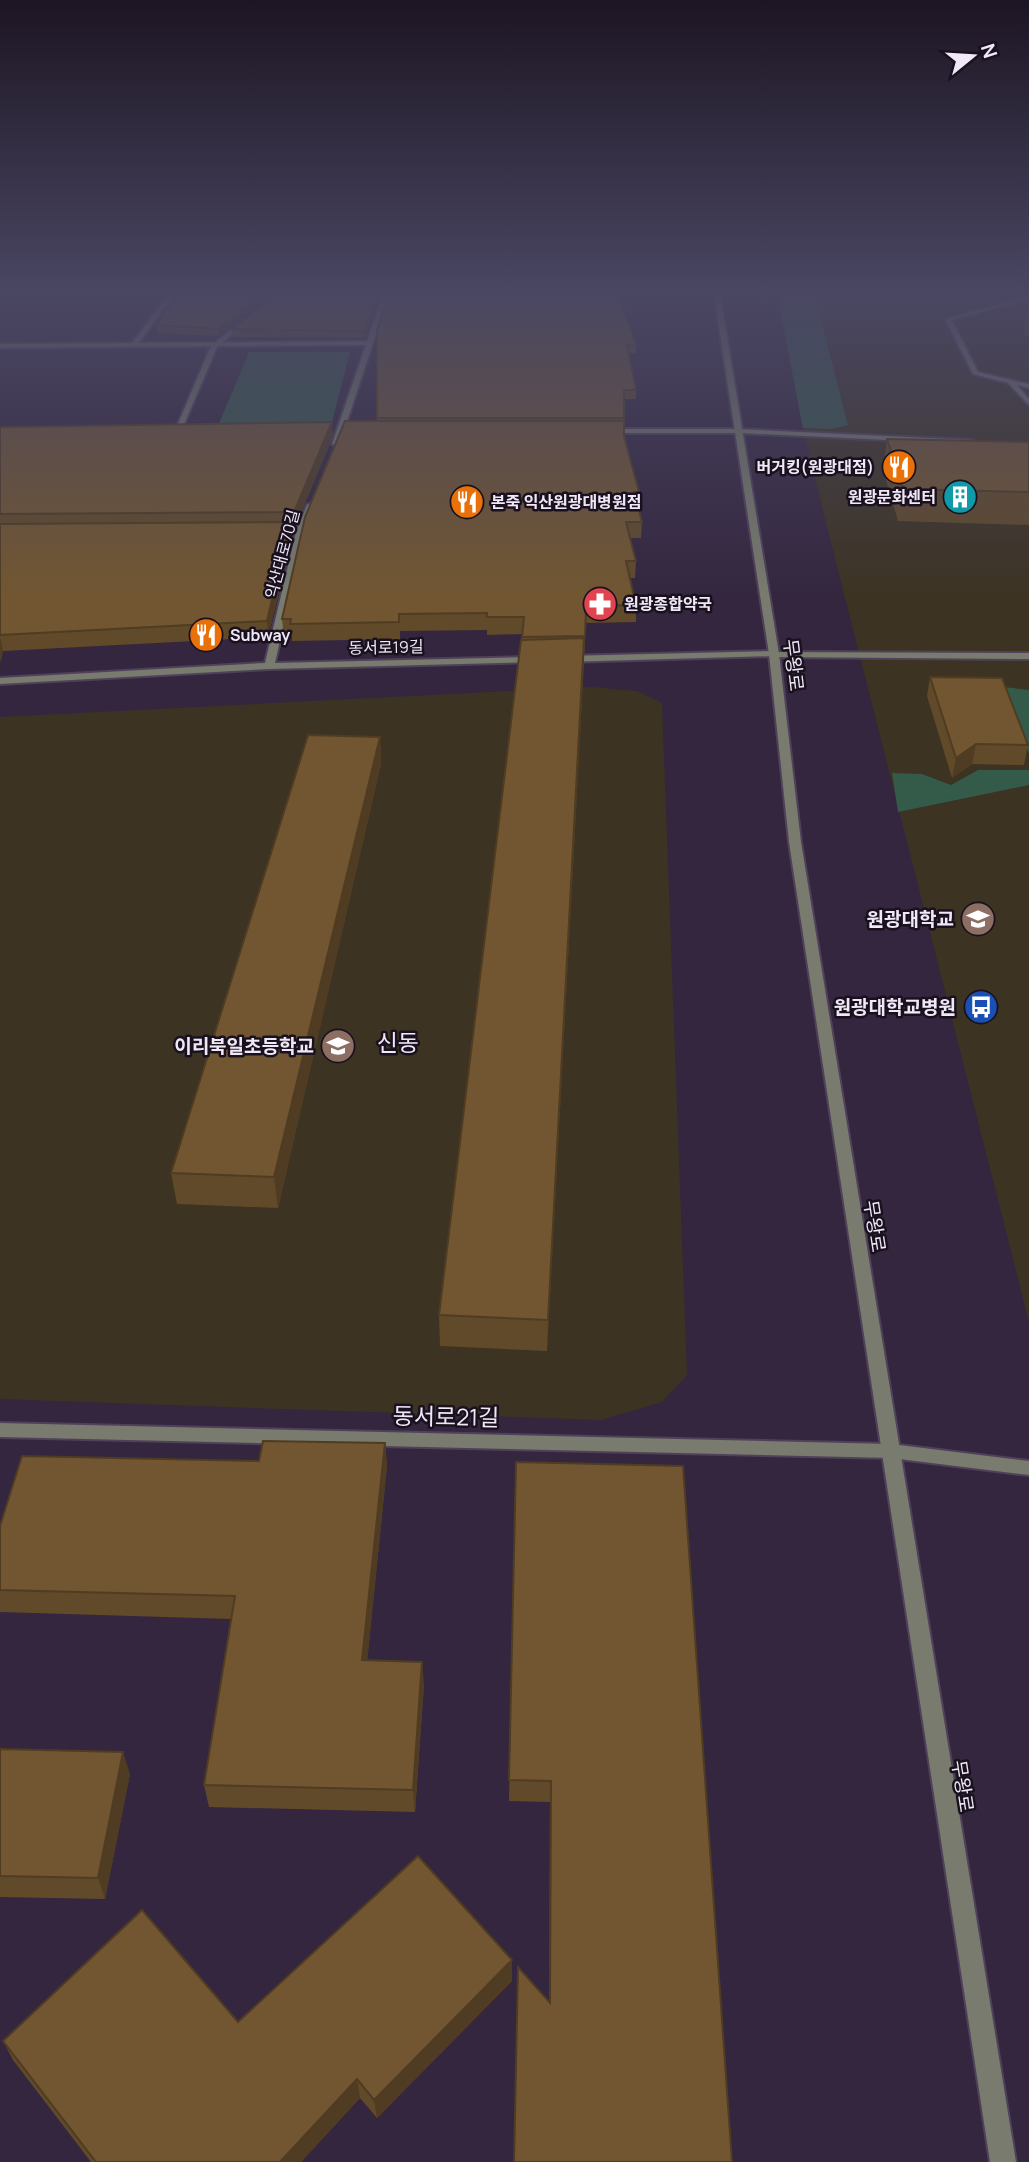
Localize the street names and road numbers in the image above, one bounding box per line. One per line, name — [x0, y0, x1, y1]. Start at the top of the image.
street label: 익산대로70길 — [260, 507, 304, 601]
street label: 동서로19길 — [348, 635, 424, 659]
street label: 무왕로 — [778, 637, 810, 693]
street label: 무왕로 — [858, 1198, 892, 1254]
street label: 동서로21길 — [392, 1399, 500, 1433]
street label: 무왕로 — [946, 1758, 980, 1814]

